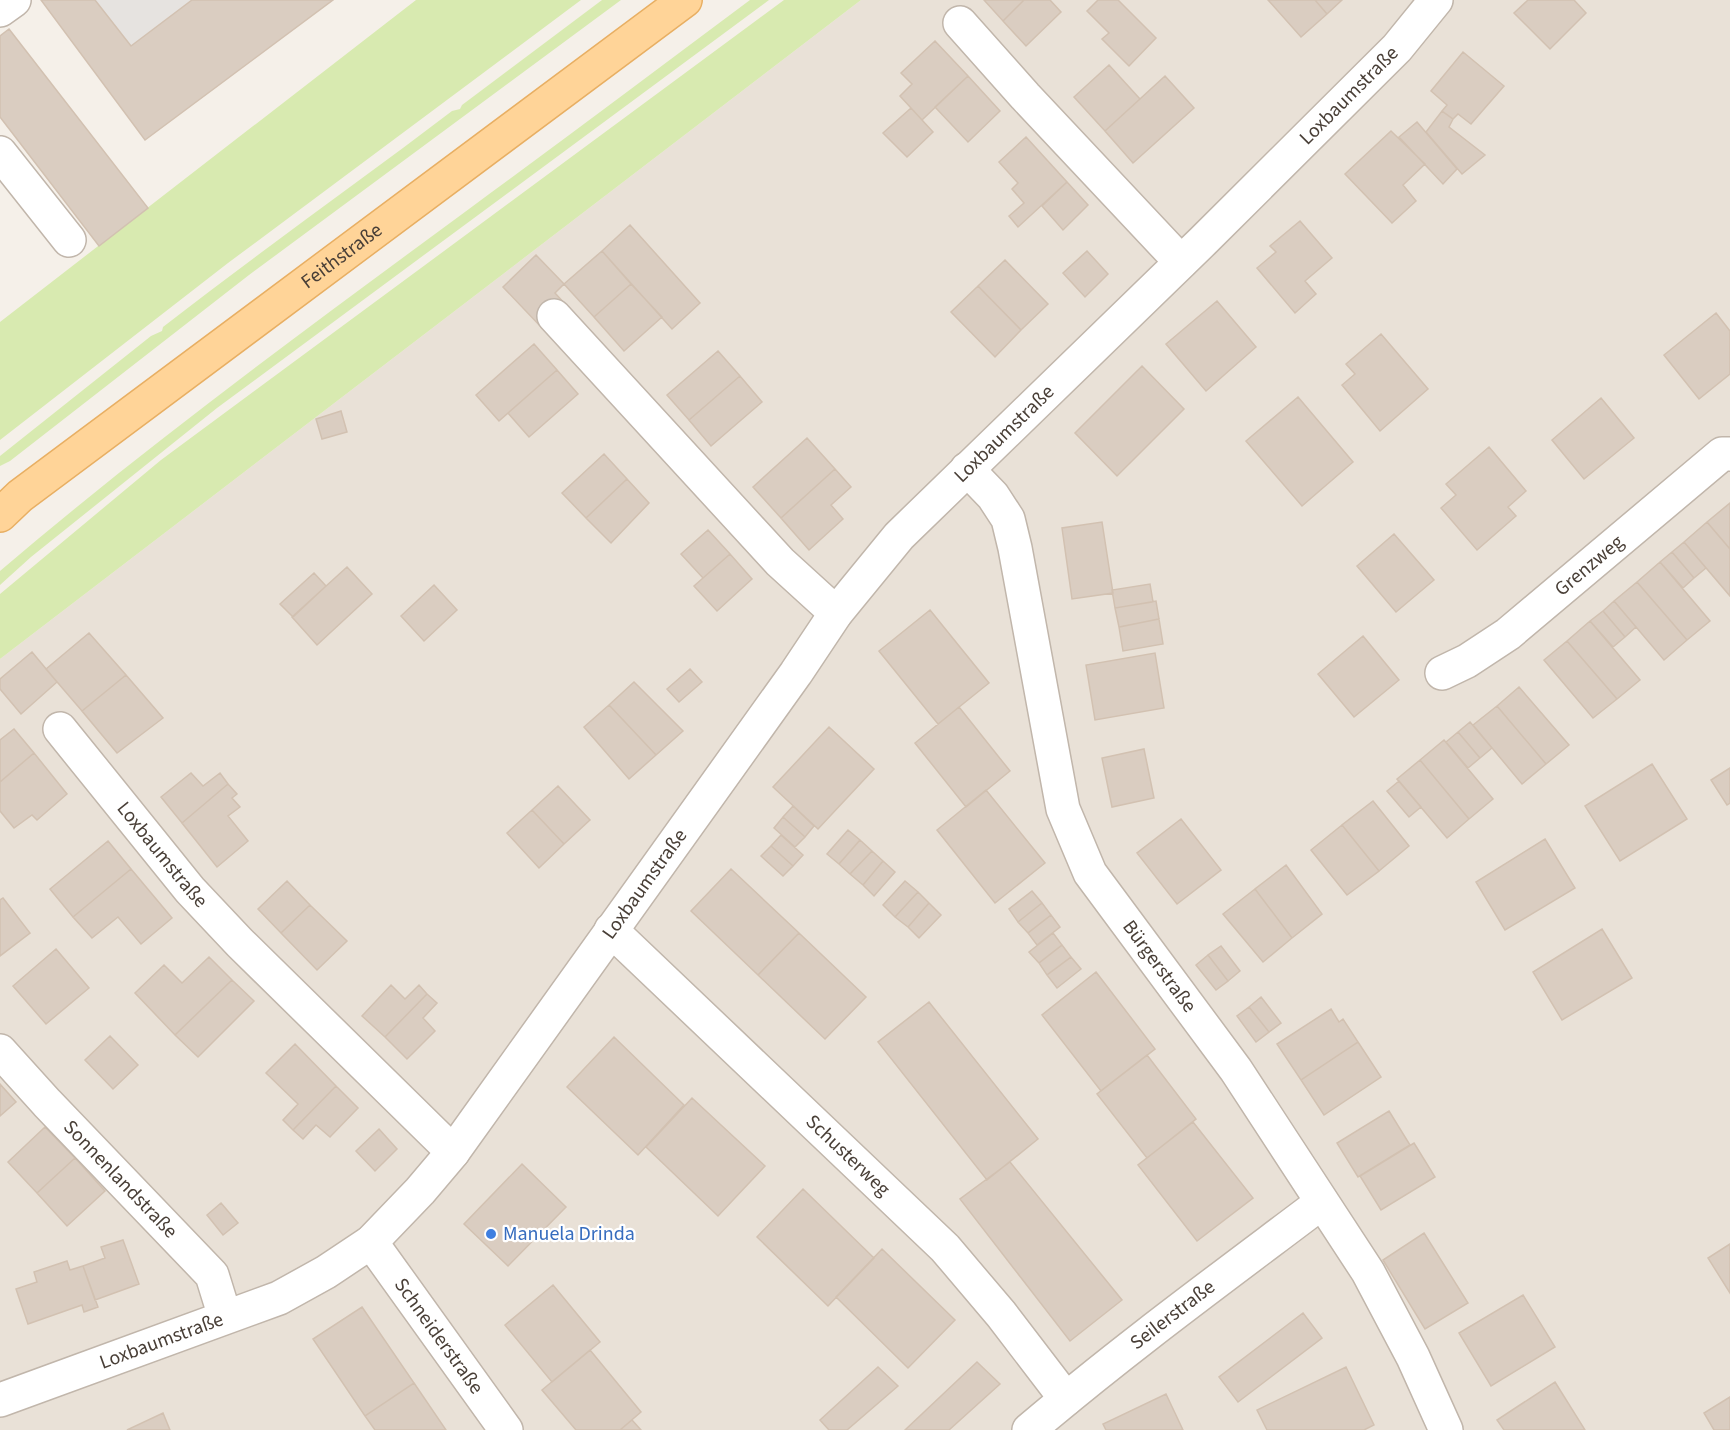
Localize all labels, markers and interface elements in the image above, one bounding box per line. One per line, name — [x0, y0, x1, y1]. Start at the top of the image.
street label: Loxbaumstraße — [1293, 40, 1405, 152]
street label: Feithstraße — [295, 216, 388, 296]
street label: Loxbaumstraße — [948, 379, 1061, 489]
street label: Grenzweg — [1549, 528, 1630, 603]
street label: Loxbaumstraße — [110, 796, 214, 914]
street label: Loxbaumstraße — [595, 823, 694, 945]
street label: Bürgerstraße — [1116, 914, 1203, 1019]
street label: Schusterweg — [799, 1108, 896, 1203]
street label: Sonnenlandstraße — [57, 1114, 184, 1245]
place label: Manuela Drinda — [503, 1220, 635, 1248]
marker: Manuela Drinda — [484, 1227, 498, 1241]
street label: Schneiderstraße — [387, 1272, 490, 1400]
street label: Seilerstraße — [1124, 1273, 1221, 1357]
street label: Loxbaumstraße — [96, 1305, 227, 1376]

